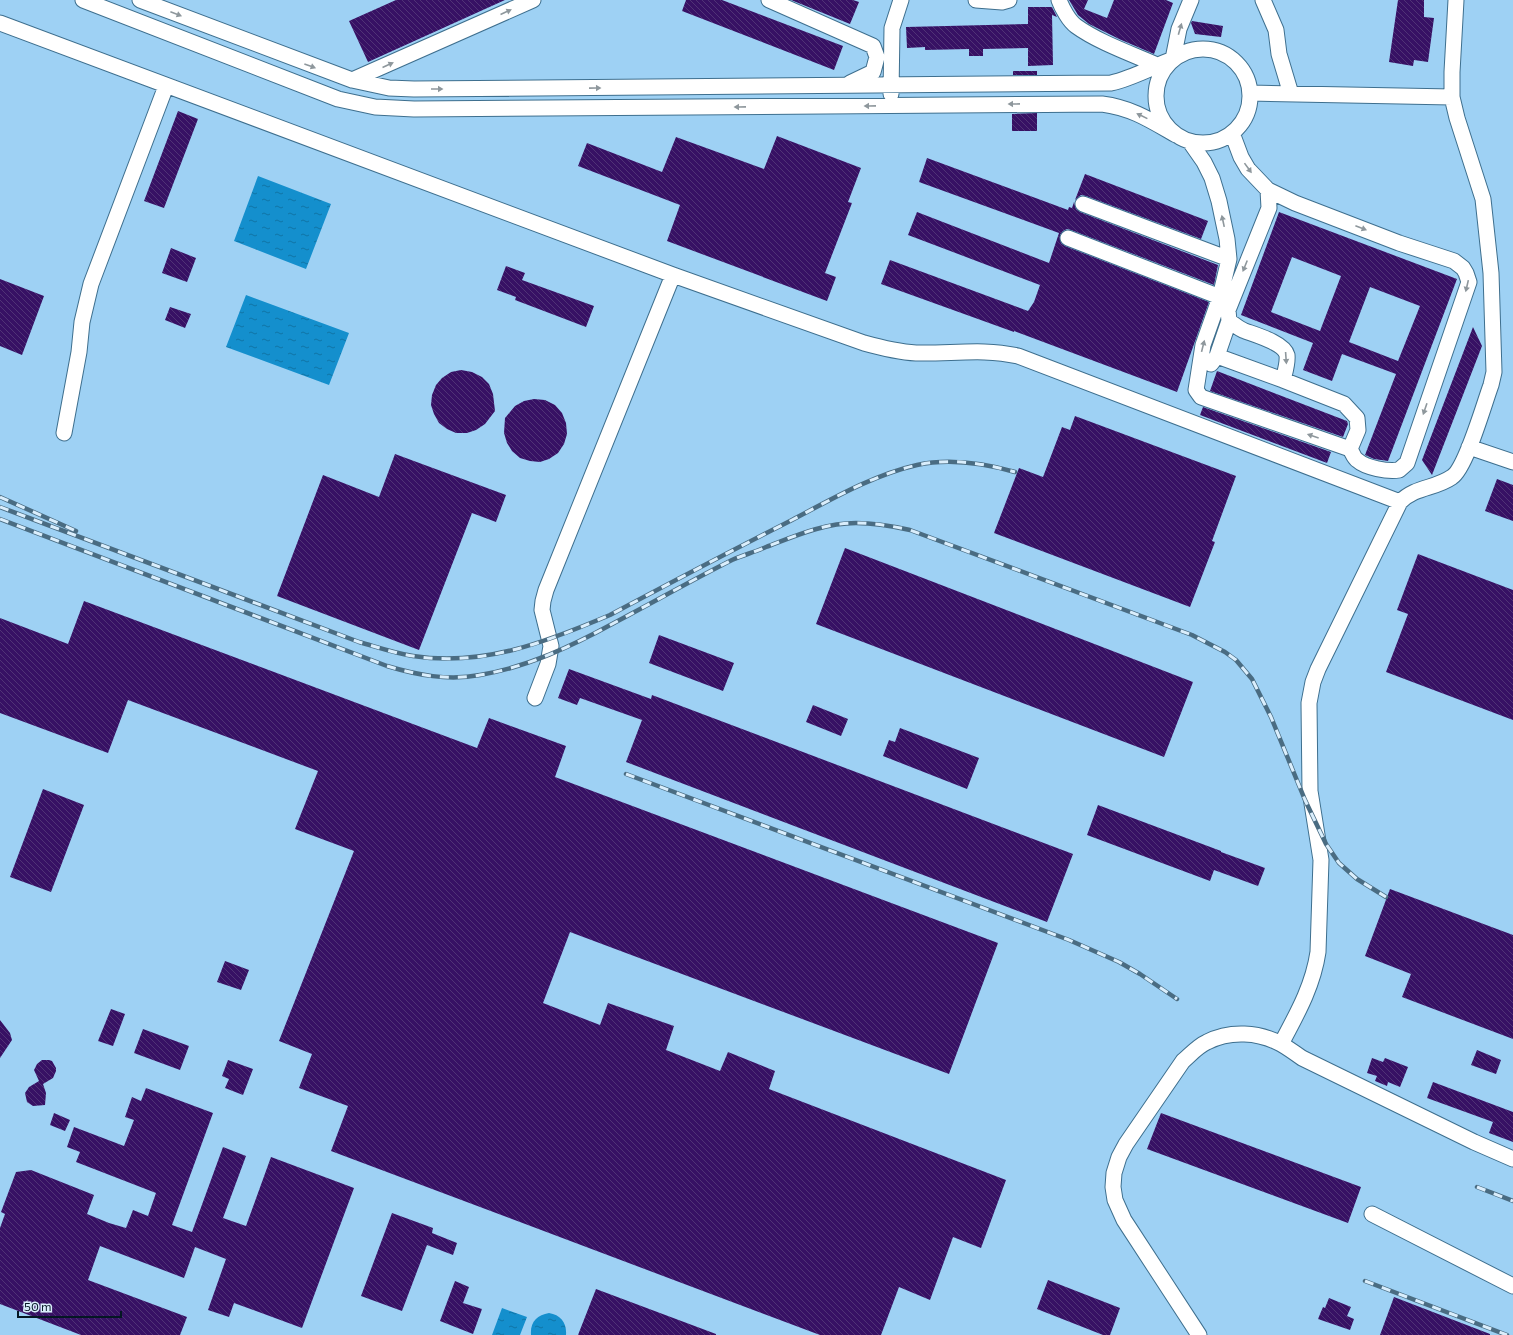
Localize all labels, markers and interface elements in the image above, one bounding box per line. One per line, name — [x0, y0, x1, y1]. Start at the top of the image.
one-way arrow — [501, 9, 512, 15]
one-way arrow — [170, 12, 182, 18]
one-way arrow — [1177, 23, 1183, 35]
one-way arrow — [382, 61, 394, 67]
one-way arrow — [305, 63, 317, 69]
one-way arrow — [589, 85, 602, 91]
one-way arrow — [431, 86, 444, 92]
one-way arrow — [1007, 101, 1020, 107]
one-way arrow — [863, 103, 876, 109]
one-way arrow — [733, 104, 746, 110]
one-way arrow — [1137, 112, 1148, 119]
one-way arrow — [1244, 163, 1252, 174]
one-way arrow — [1220, 215, 1226, 227]
one-way arrow — [1356, 226, 1368, 232]
one-way arrow — [1242, 261, 1248, 273]
one-way arrow — [1463, 280, 1469, 293]
one-way arrow — [1200, 340, 1206, 352]
one-way arrow — [1282, 352, 1289, 364]
one-way arrow — [1422, 404, 1428, 416]
one-way arrow — [1307, 433, 1319, 439]
scale bar — [18, 1293, 121, 1319]
text: 50 m — [24, 1299, 52, 1313]

